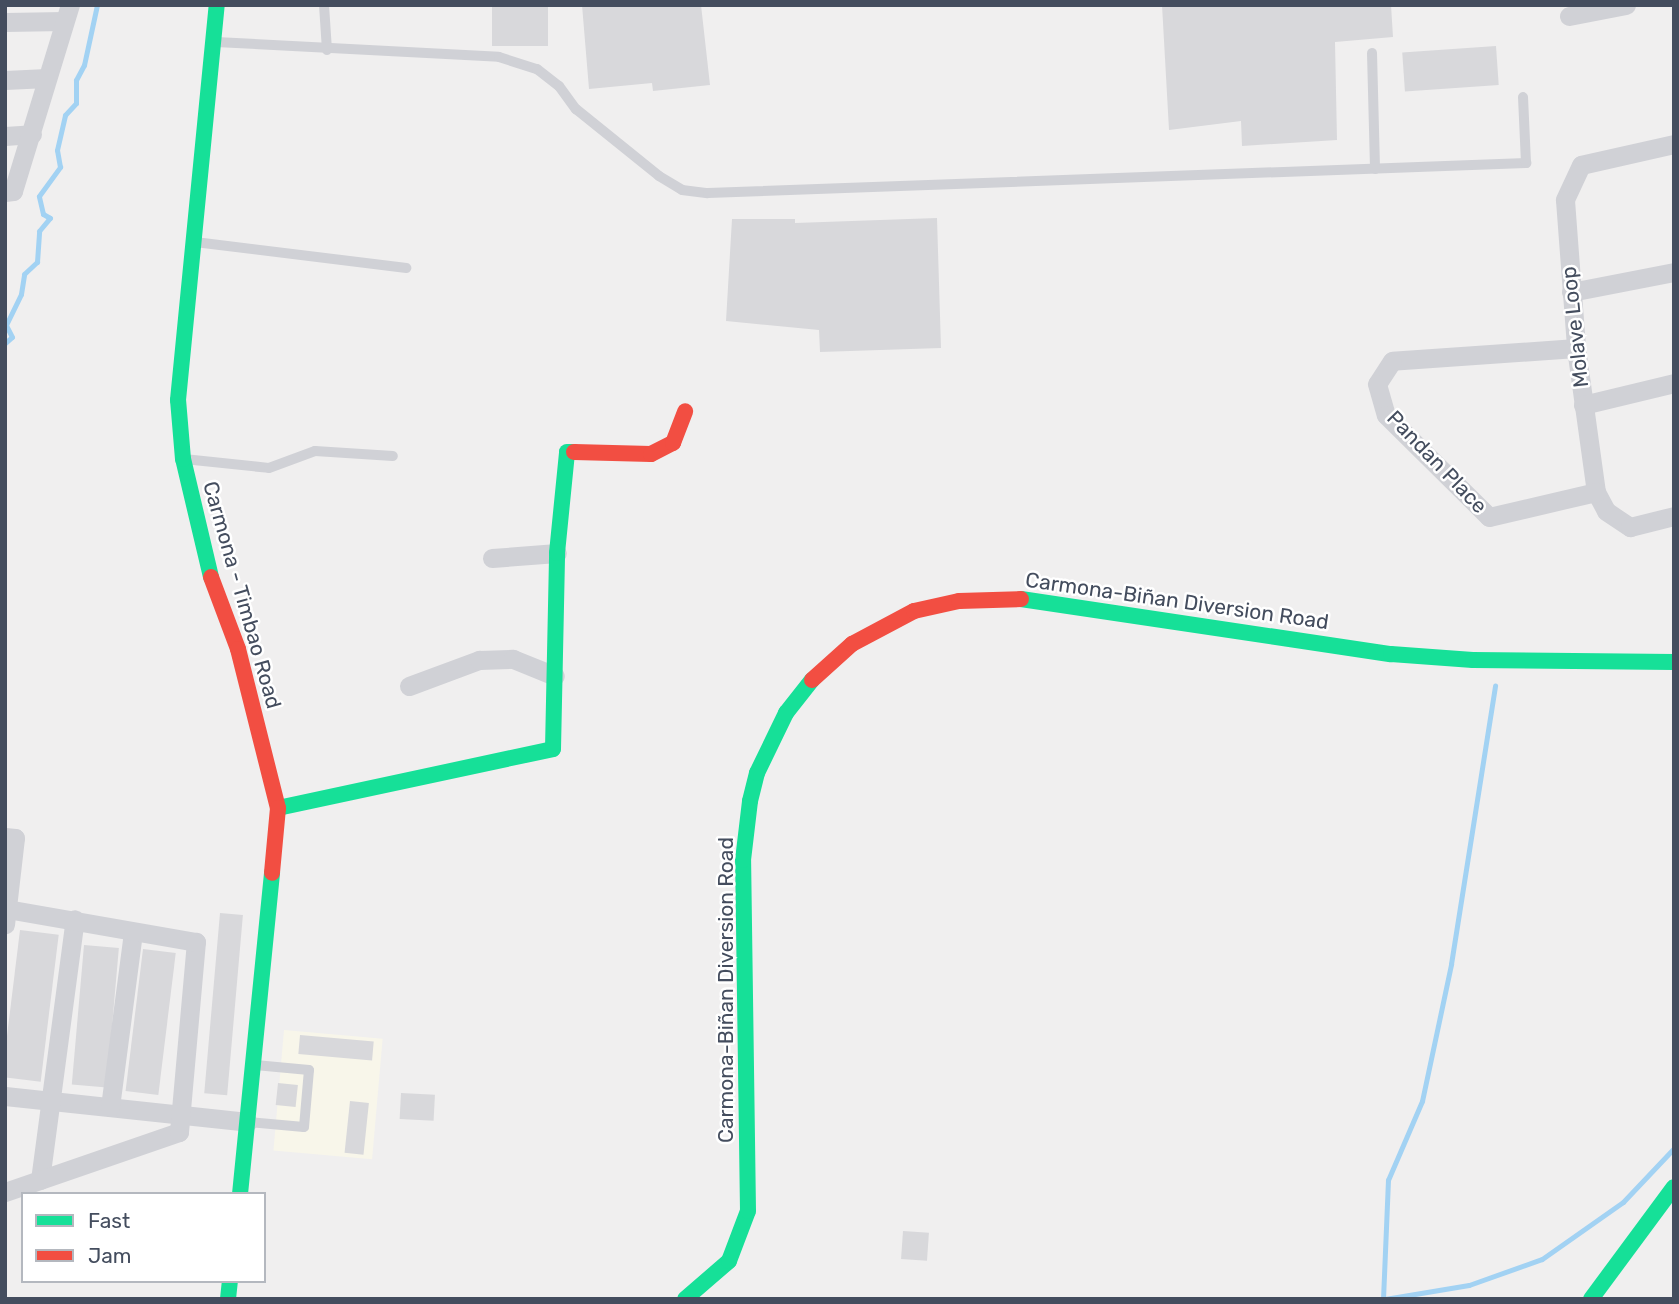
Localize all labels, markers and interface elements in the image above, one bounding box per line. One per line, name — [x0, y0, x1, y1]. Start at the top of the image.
street label: Molave Loop — [1556, 265, 1594, 389]
street label: Pandan Place — [1382, 405, 1492, 519]
street label: Carmona - Timbao Road — [197, 478, 287, 712]
street label: Carmona-Biñan Diversion Road — [1024, 567, 1330, 635]
street label: Carmona-Biñan Diversion Road — [713, 837, 739, 1143]
legend — [21, 1192, 266, 1283]
text: Fast — [88, 1208, 130, 1233]
text: Jam — [88, 1243, 132, 1268]

